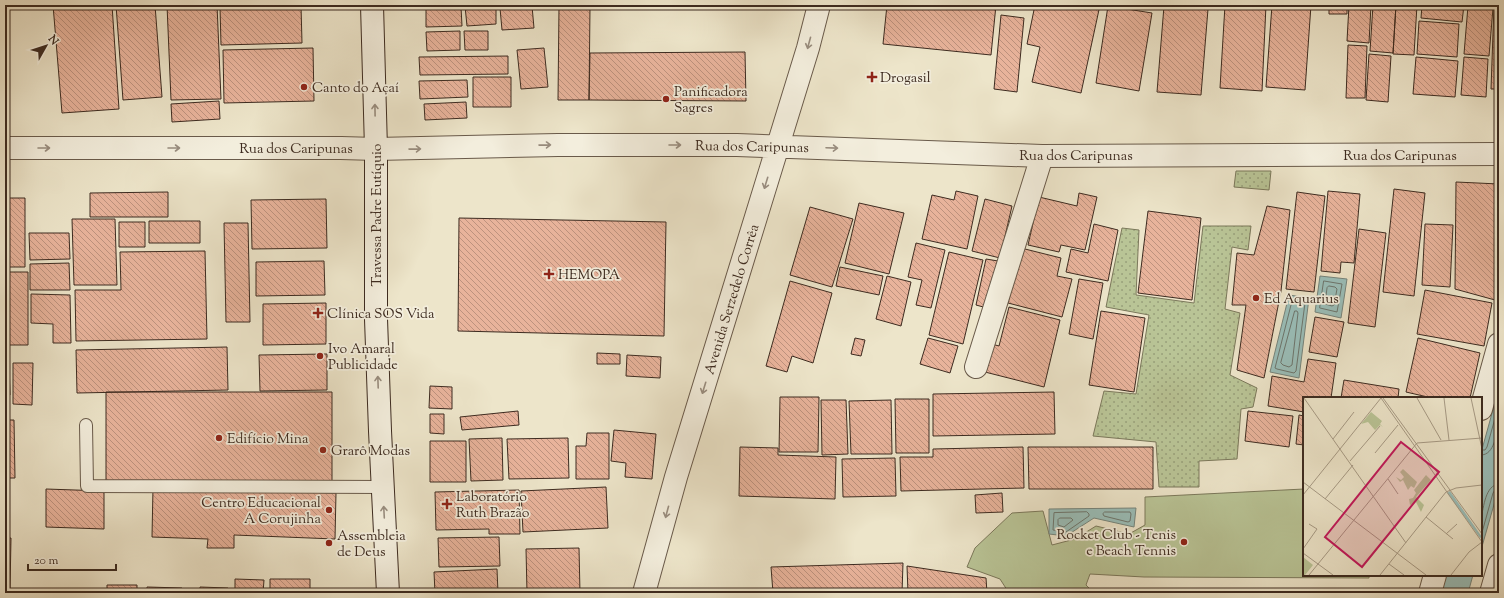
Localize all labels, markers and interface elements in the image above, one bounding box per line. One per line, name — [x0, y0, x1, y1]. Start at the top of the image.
north arrow — [26, 26, 66, 66]
text: N — [43, 31, 62, 49]
one-way arrow — [805, 36, 812, 49]
place label: Drogasil — [880, 69, 931, 89]
marker: Drogasil — [867, 72, 877, 82]
place label: Canto do Açaí — [312, 79, 399, 99]
marker: Canto do Açaí — [299, 82, 309, 92]
place label: Panificadora Sagres — [674, 83, 748, 119]
marker: Panificadora Sagres — [661, 94, 671, 104]
one-way arrow — [371, 104, 378, 117]
street label: Rua dos Caripunas — [695, 137, 809, 159]
street label: Rua dos Caripunas — [239, 140, 353, 160]
one-way arrow — [668, 141, 681, 149]
one-way arrow — [538, 142, 551, 149]
street label: Travessa Padre Eutíquio — [368, 143, 388, 287]
one-way arrow — [37, 144, 50, 152]
one-way arrow — [167, 144, 180, 152]
one-way arrow — [825, 144, 838, 151]
one-way arrow — [408, 145, 421, 152]
street label: Rua dos Caripunas — [1019, 147, 1133, 167]
street label: Rua dos Caripunas — [1343, 147, 1457, 167]
one-way arrow — [762, 176, 769, 189]
street label: Avenida Serzedelo Corrêa — [701, 221, 765, 377]
place label: HEMOPA — [558, 266, 621, 286]
marker: HEMOPA — [543, 268, 555, 280]
place label: Ed Aquarius — [1264, 290, 1339, 310]
marker: Ed Aquarius — [1251, 293, 1261, 303]
place label: Clínica SOS Vida — [327, 305, 435, 325]
marker: Clínica SOS Vida — [312, 307, 324, 319]
place label: Ivo Amaral Publicidade — [328, 340, 398, 376]
marker: Ivo Amaral Publicidade — [315, 351, 325, 361]
one-way arrow — [375, 376, 382, 389]
one-way arrow — [700, 381, 707, 394]
inset map — [1303, 397, 1482, 576]
place label: Edifício Mina — [227, 430, 309, 450]
marker: Edifício Mina — [214, 433, 224, 443]
place label: Grarô Modas — [331, 442, 410, 462]
marker: Grarô Modas — [318, 445, 328, 455]
place label: Laboratório Ruth Brazão — [456, 488, 530, 524]
place label: Centro Educacional A Corujinha — [201, 494, 322, 530]
marker: Laboratório Ruth Brazão — [441, 498, 453, 510]
marker: Centro Educacional A Corujinha — [324, 505, 334, 515]
one-way arrow — [380, 506, 387, 519]
one-way arrow — [663, 506, 670, 519]
place label: Rocket Club - Tenis e Beach Tennis — [1057, 526, 1176, 562]
place label: Assembleia de Deus — [337, 527, 406, 563]
marker: Rocket Club - Tenis e Beach Tennis — [1179, 537, 1189, 547]
marker: Assembleia de Deus — [324, 538, 334, 548]
scale bar — [28, 546, 116, 572]
text: 20 m — [34, 552, 59, 570]

